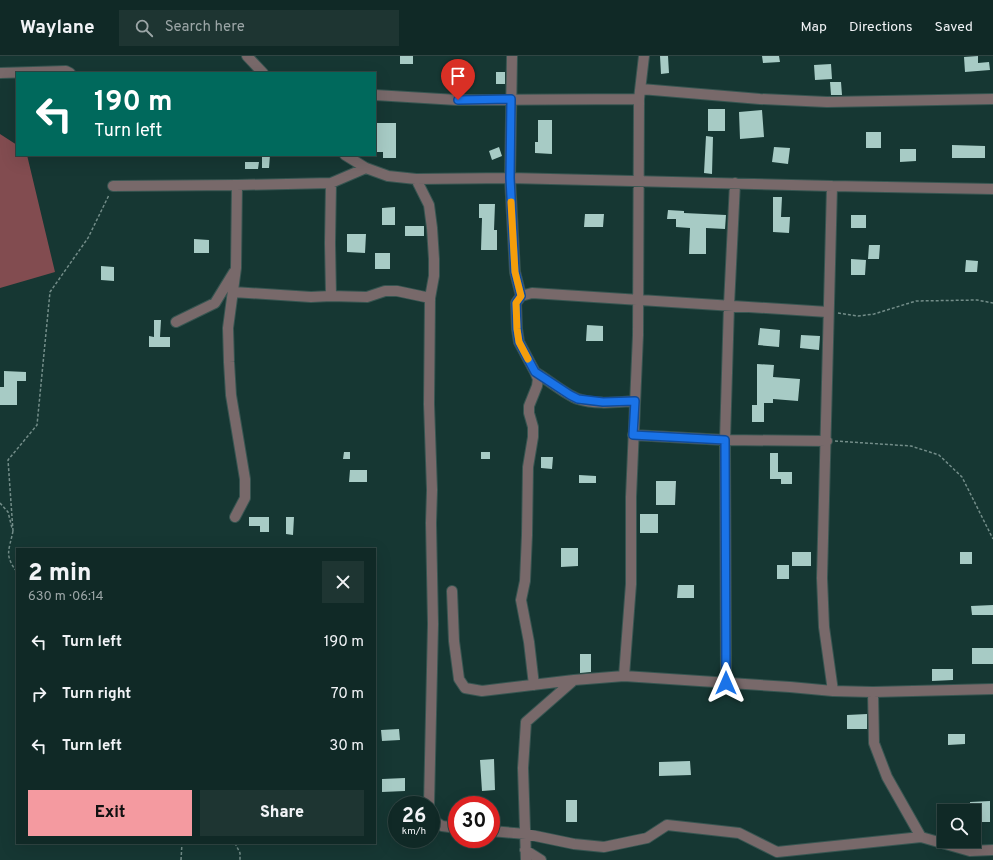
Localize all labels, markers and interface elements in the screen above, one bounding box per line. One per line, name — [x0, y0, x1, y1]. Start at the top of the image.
search box — [119, 10, 399, 46]
text: Waylane — [20, 16, 95, 40]
icon: search — [133, 17, 155, 39]
text: Search here — [165, 18, 245, 37]
text: Map — [801, 19, 827, 36]
text: Directions — [849, 19, 913, 36]
text: Saved — [935, 19, 973, 36]
pin — [441, 59, 475, 100]
icon: arrive — [447, 65, 469, 87]
text: 190 m — [94, 85, 172, 121]
icon: left — [28, 88, 80, 140]
text: Turn left — [94, 120, 162, 143]
text: 2 min — [28, 559, 92, 589]
button: close — [322, 561, 364, 603]
text: 630 m · 06:14 — [28, 589, 104, 605]
icon: left — [28, 631, 50, 653]
text: Turn left — [62, 633, 122, 652]
text: 190 m — [324, 633, 364, 652]
position arrow — [705, 662, 747, 704]
icon: right — [28, 683, 50, 705]
text: Turn right — [62, 685, 131, 704]
text: 70 m — [331, 685, 364, 704]
icon: left — [28, 735, 50, 757]
text: Turn left — [62, 737, 122, 756]
text: 30 m — [329, 737, 364, 756]
button: Exit — [28, 790, 192, 836]
button: Share — [200, 790, 364, 836]
speed limit sign: 30 — [448, 796, 500, 848]
text: 26 — [402, 804, 426, 830]
map controls — [937, 804, 981, 848]
button: search — [937, 804, 981, 848]
text: km/h — [402, 825, 426, 838]

